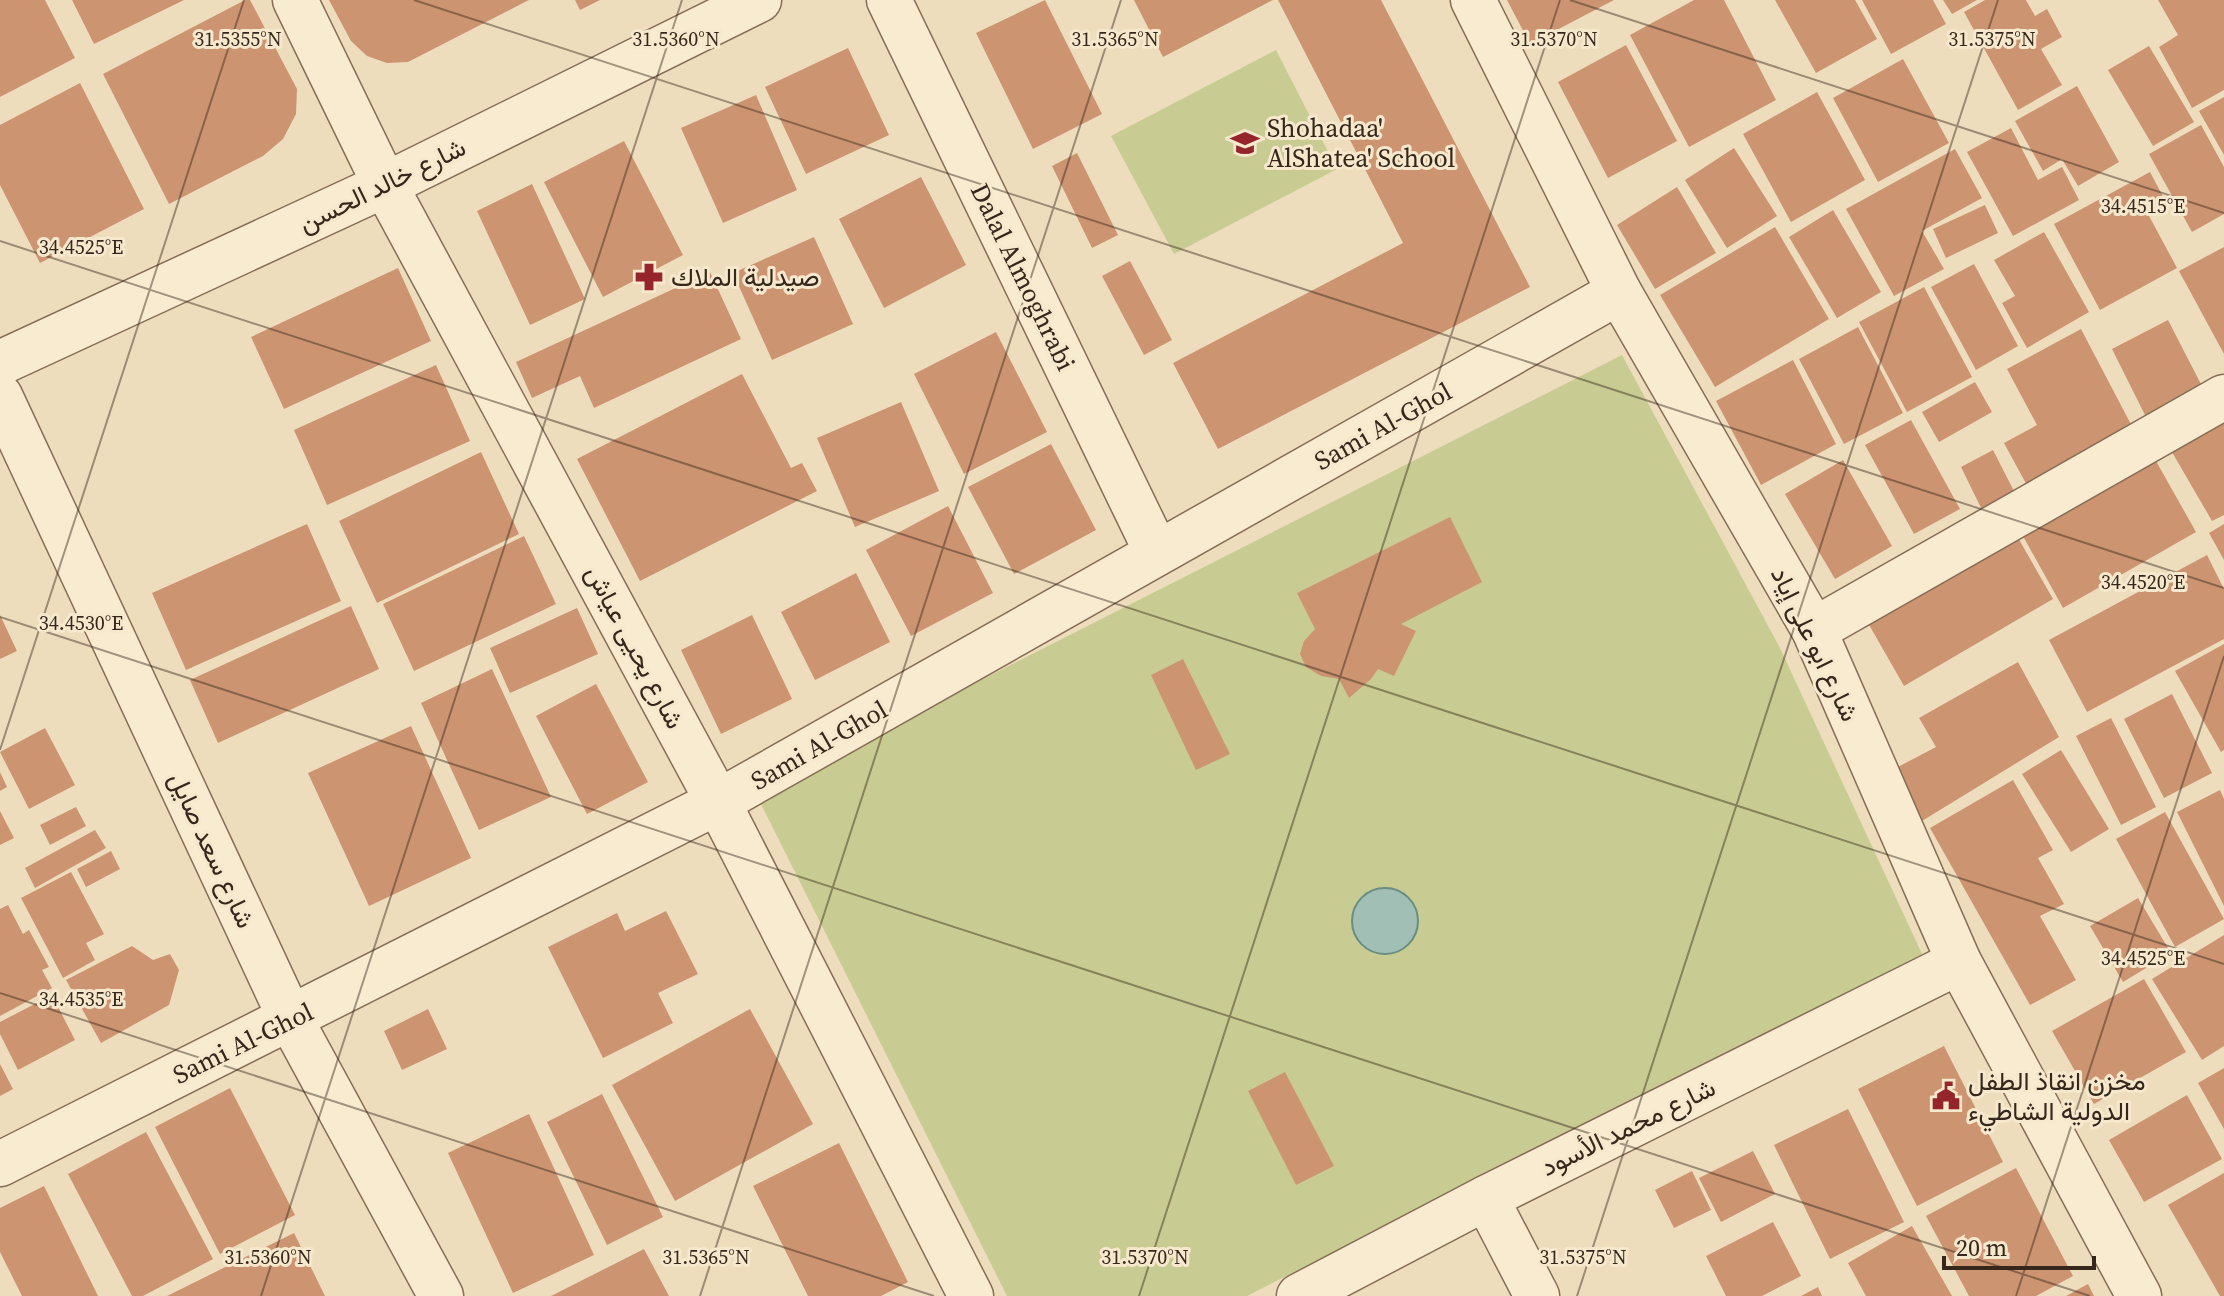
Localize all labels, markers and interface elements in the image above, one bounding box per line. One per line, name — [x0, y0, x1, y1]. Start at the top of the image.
text: 31.5355°N — [194, 25, 282, 53]
text: 31.5360°N — [632, 25, 720, 53]
text: 31.5365°N — [1071, 25, 1159, 53]
text: 31.5370°N — [1510, 25, 1598, 53]
text: 31.5375°N — [1948, 25, 2036, 53]
place label: Shohadaa' AlShatea' School — [1267, 110, 1455, 176]
school or university icon: Shohadaa' AlShatea' School — [1230, 128, 1260, 158]
street label: شارع خالد الحسن — [292, 129, 472, 241]
street label: Dalal Almoghrabi — [962, 177, 1084, 377]
text: 34.4515°E — [2101, 192, 2185, 220]
text: 34.4525°E — [39, 233, 123, 261]
place label: صيدلية الملاك — [671, 259, 819, 295]
pharmacy icon: صيدلية الملاك — [634, 262, 664, 292]
street label: Sami Al-Ghol — [1308, 373, 1458, 479]
street label: شارع يحيى عياش — [577, 559, 693, 735]
street label: شارع ابو على إياد — [1762, 561, 1868, 727]
text: 34.4520°E — [2101, 568, 2185, 596]
text: 34.4530°E — [39, 609, 123, 637]
street label: Sami Al-Ghol — [744, 691, 894, 799]
street label: شارع سعد صايل — [160, 766, 264, 934]
text: 34.4525°E — [2101, 944, 2185, 972]
text: 34.4535°E — [39, 985, 123, 1013]
street label: Sami Al-Ghol — [167, 993, 319, 1093]
place label: مخزن انقاذ الطفل الدولية الشاطيء — [1968, 1063, 2146, 1132]
street label: شارع محمد الأسود — [1535, 1069, 1721, 1185]
public building icon: مخزن انقاذ الطفل الدولية الشاطيء — [1931, 1081, 1961, 1111]
scale bar — [1944, 1220, 2094, 1270]
text: 20 m — [1956, 1231, 2007, 1264]
text: 31.5360°N — [224, 1243, 312, 1271]
text: 31.5365°N — [662, 1243, 750, 1271]
text: 31.5370°N — [1101, 1243, 1189, 1271]
text: 31.5375°N — [1539, 1243, 1627, 1271]

